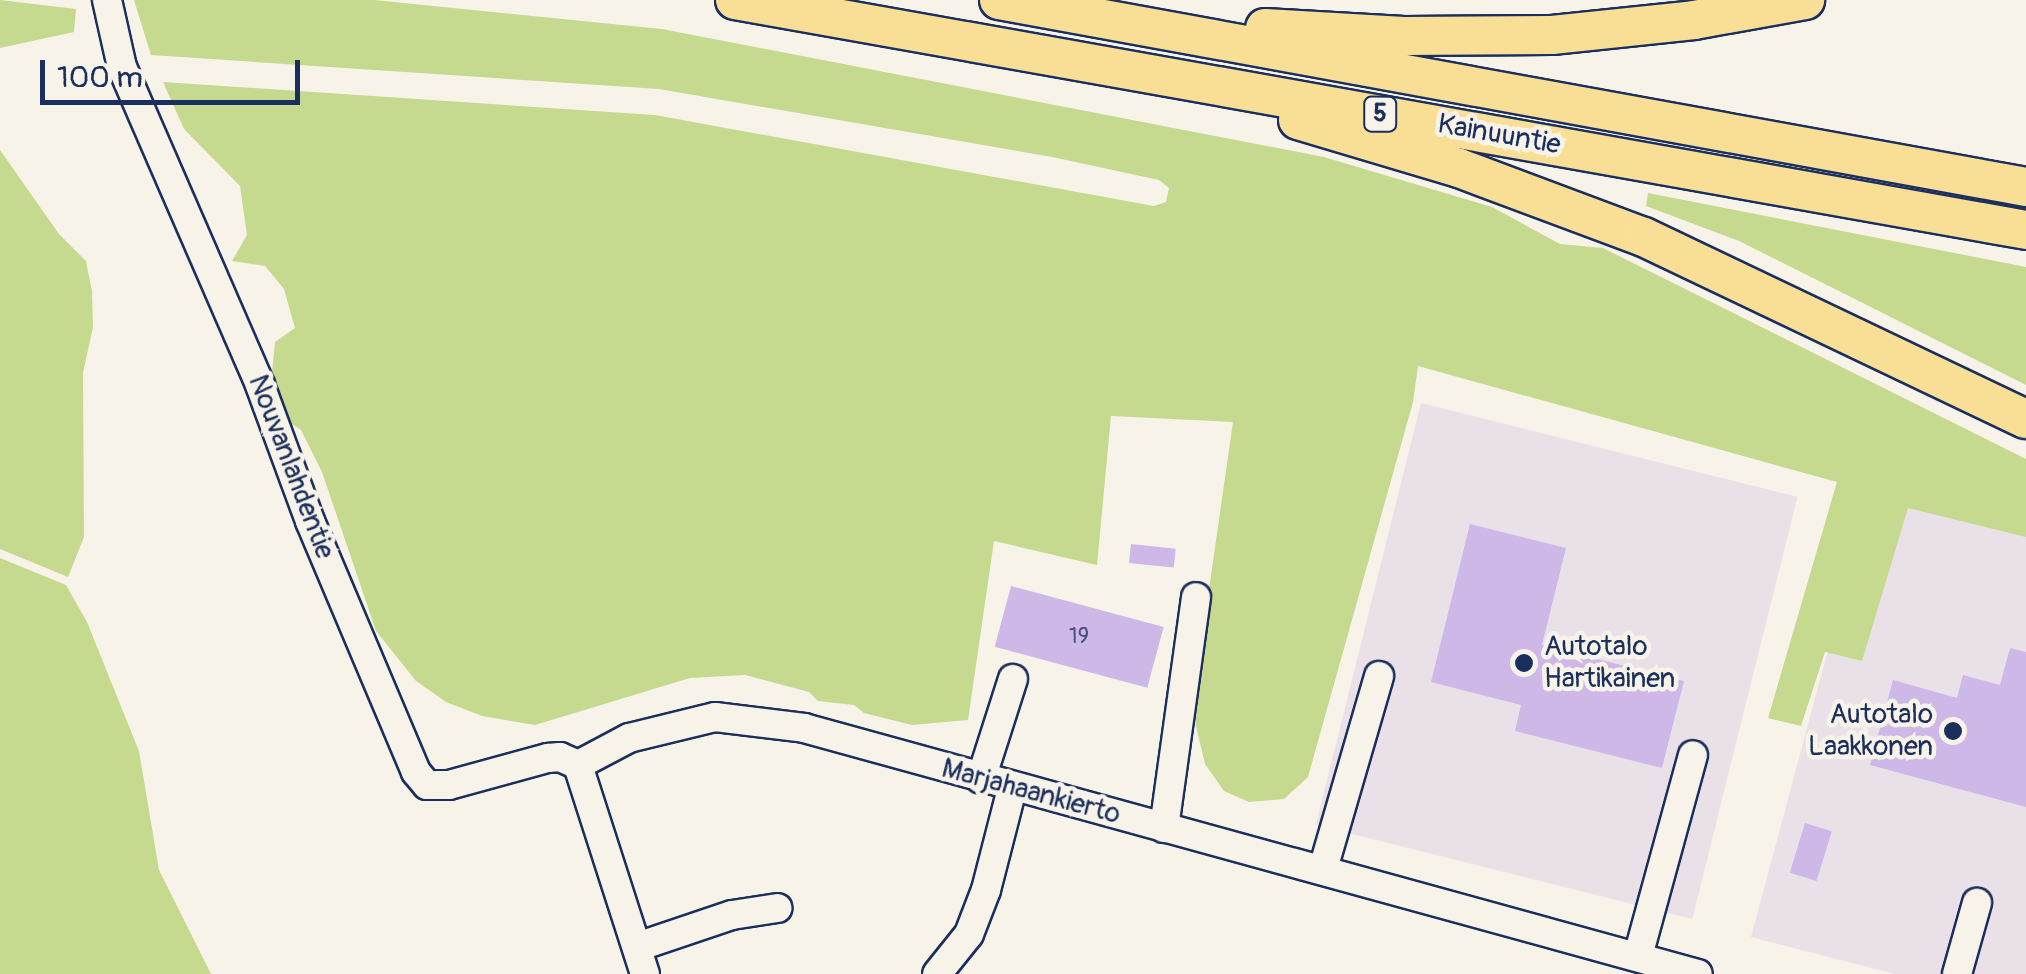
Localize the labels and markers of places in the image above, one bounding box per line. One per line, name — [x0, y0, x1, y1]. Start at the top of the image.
place label: Autotalo Hartikainen — [1544, 630, 1675, 696]
marker: Autotalo Hartikainen — [1513, 652, 1535, 674]
place label: Autotalo Laakkonen — [1808, 698, 1933, 764]
marker: Autotalo Laakkonen — [1942, 720, 1964, 742]

